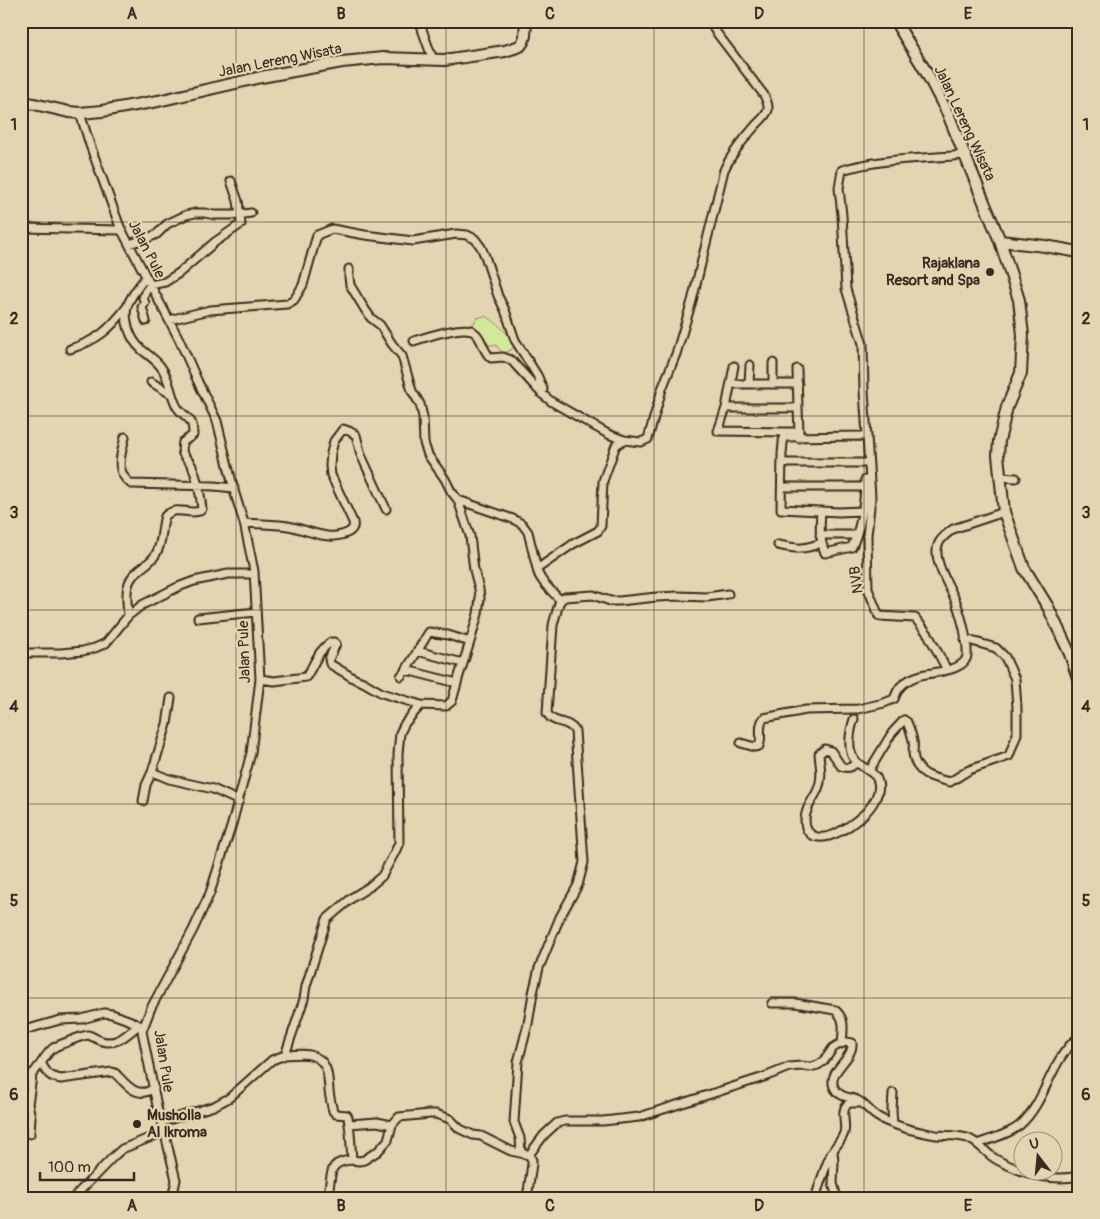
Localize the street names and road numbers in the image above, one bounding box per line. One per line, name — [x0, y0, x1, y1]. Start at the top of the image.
street label: Jalan Lereng Wisata — [217, 39, 343, 82]
street label: Jalan Lereng Wisata — [930, 63, 1000, 184]
street label: Jalan Pule — [124, 217, 170, 282]
street label: NVB — [845, 565, 868, 595]
street label: Jalan Pule — [234, 620, 255, 684]
street label: Jalan Pule — [149, 1029, 178, 1094]

